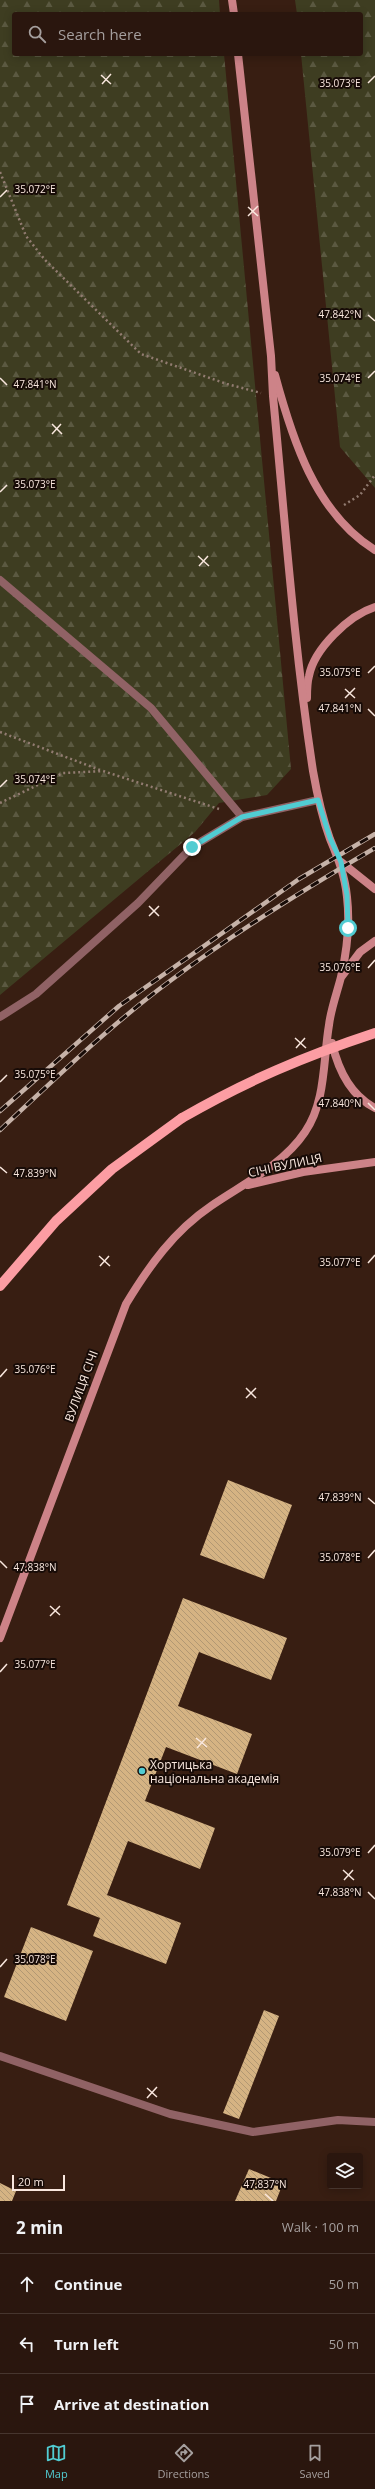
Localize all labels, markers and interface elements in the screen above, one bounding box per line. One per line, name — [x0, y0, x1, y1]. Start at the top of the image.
search box — [12, 12, 363, 56]
icon: search — [26, 23, 48, 45]
text: Search here — [58, 24, 142, 44]
text: 35.073°E — [319, 76, 361, 90]
text: 35.072°E — [14, 182, 56, 196]
text: 47.842°N — [318, 307, 362, 321]
text: 35.074°E — [319, 371, 361, 385]
text: 47.841°N — [13, 377, 57, 391]
text: 35.073°E — [14, 477, 56, 491]
text: 35.075°E — [319, 665, 361, 679]
text: 47.841°N — [318, 701, 362, 715]
text: 35.074°E — [14, 772, 56, 786]
route end — [183, 838, 201, 856]
route start — [339, 919, 357, 937]
text: 35.076°E — [319, 960, 361, 974]
text: 35.075°E — [14, 1067, 56, 1081]
text: 47.840°N — [318, 1096, 362, 1110]
street label: СІЧІ ВУЛИЦЯ — [247, 1149, 323, 1181]
text: 47.839°N — [13, 1166, 57, 1180]
text: 35.077°E — [319, 1255, 361, 1269]
street label: ВУЛИЦЯ СІЧІ — [60, 1348, 102, 1424]
text: 35.076°E — [14, 1362, 56, 1376]
text: 47.839°N — [318, 1490, 362, 1504]
text: 35.078°E — [319, 1550, 361, 1564]
text: 47.838°N — [13, 1560, 57, 1574]
text: 35.077°E — [14, 1657, 56, 1671]
place label: Хортицька національна академія — [150, 1756, 279, 1787]
marker: Хортицька національна академія — [137, 1766, 147, 1776]
text: 35.079°E — [319, 1845, 361, 1859]
text: 47.838°N — [318, 1885, 362, 1899]
text: 35.078°E — [14, 1952, 56, 1966]
map controls — [327, 2153, 363, 2189]
button: layers — [327, 2153, 363, 2189]
scale bar — [12, 2173, 65, 2192]
text: 20 m — [18, 2174, 44, 2189]
text: 47.837°N — [243, 2177, 287, 2191]
text: 2 min — [16, 2216, 63, 2239]
text: Walk · 100 m — [282, 2218, 359, 2236]
icon: ahead — [16, 2273, 38, 2295]
text: Continue — [54, 2274, 122, 2294]
text: 50 m — [329, 2275, 359, 2293]
icon: left — [16, 2333, 38, 2355]
text: Turn left — [54, 2334, 119, 2354]
text: 50 m — [329, 2335, 359, 2353]
icon: arrive — [16, 2393, 38, 2415]
text: Arrive at destination — [54, 2394, 209, 2414]
tab: Map — [45, 2442, 68, 2481]
tab: Directions — [158, 2442, 210, 2481]
tab: Saved — [299, 2442, 330, 2481]

